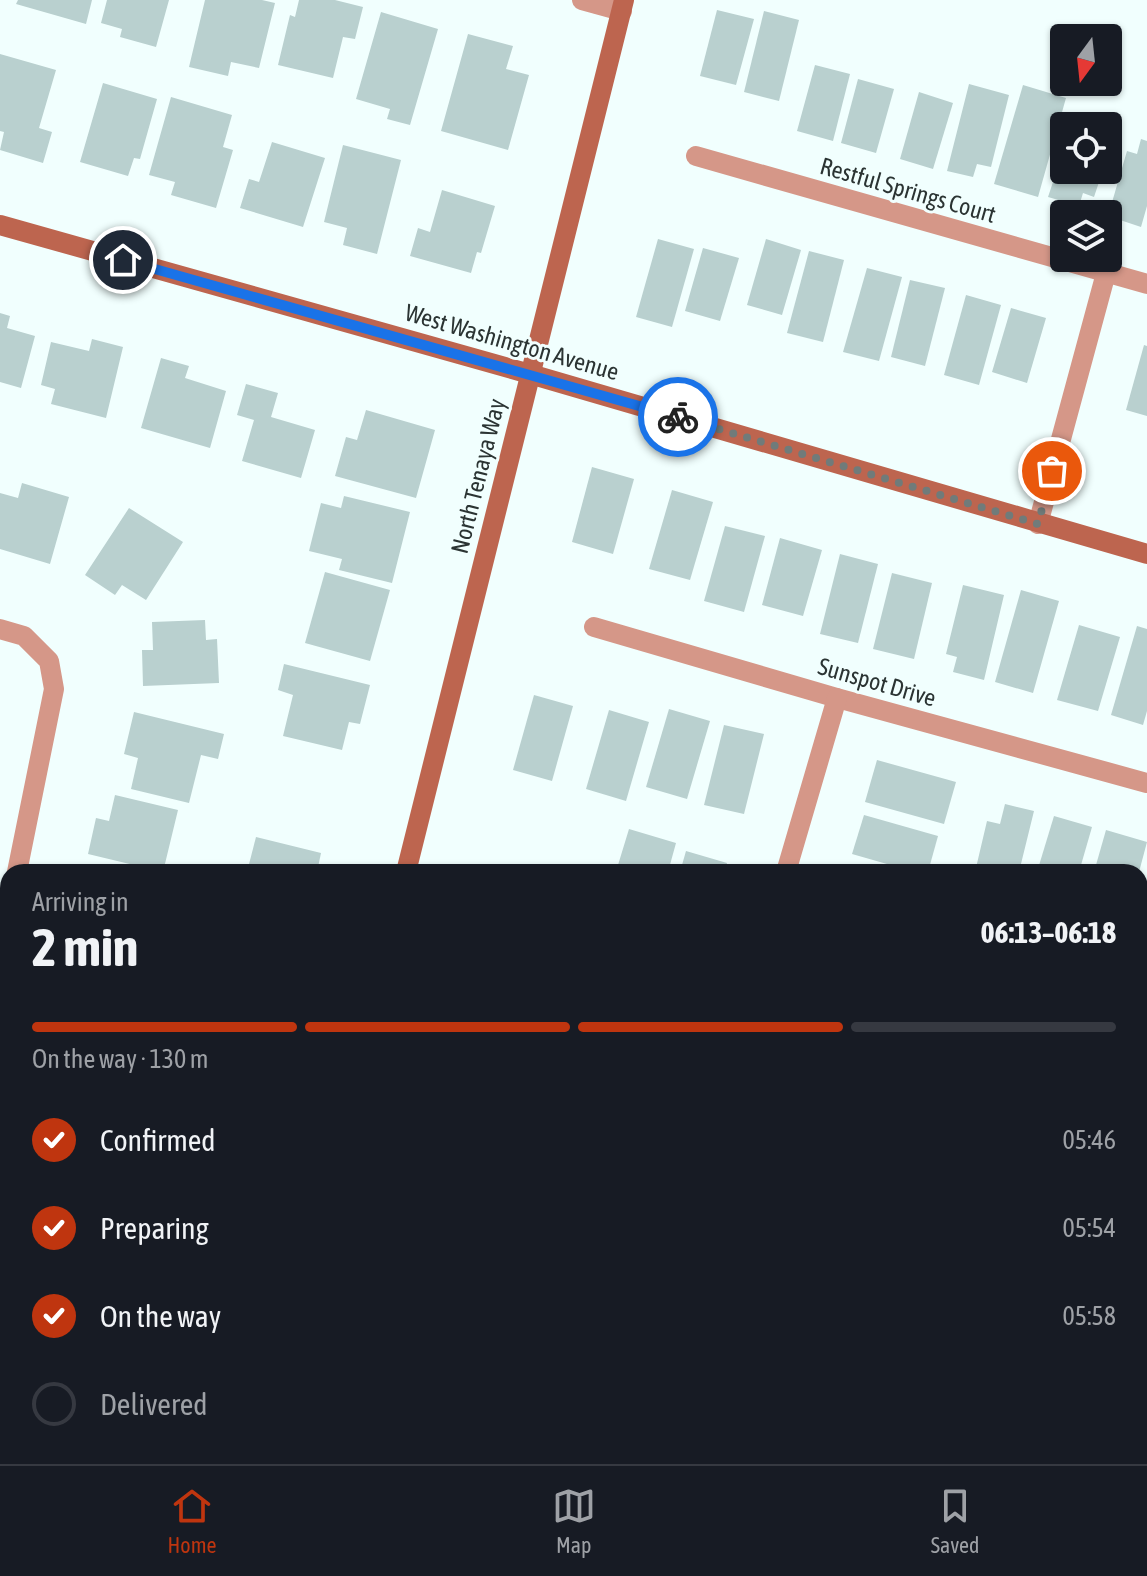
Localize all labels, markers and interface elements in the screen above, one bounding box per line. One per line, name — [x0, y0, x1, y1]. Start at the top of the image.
north arrow — [1050, 24, 1122, 96]
map controls — [1050, 24, 1122, 272]
button: locate — [1050, 112, 1122, 184]
street label: Restful Springs Court — [817, 152, 999, 228]
button: layers — [1050, 200, 1122, 272]
pin — [89, 226, 157, 294]
icon: home — [101, 238, 145, 282]
street label: West Washington Avenue — [402, 299, 622, 385]
courier — [638, 377, 718, 457]
icon: bike — [656, 395, 700, 439]
street label: North Tenaya Way — [446, 396, 510, 556]
pin — [1018, 437, 1086, 505]
icon: bag — [1030, 449, 1074, 493]
street label: Sunspot Drive — [815, 652, 939, 712]
text: Arriving in — [32, 887, 129, 917]
text: 06:13–06:18 — [981, 915, 1116, 949]
text: 2 min — [32, 917, 138, 977]
text: On the way · 130 m — [32, 1044, 209, 1074]
icon: check — [32, 1118, 76, 1162]
text: Confirmed — [100, 1123, 215, 1157]
text: 05:46 — [1062, 1125, 1116, 1155]
icon: check — [32, 1206, 76, 1250]
text: Preparing — [100, 1211, 209, 1245]
text: 05:54 — [1062, 1213, 1116, 1243]
icon: check — [32, 1294, 76, 1338]
text: On the way — [100, 1299, 221, 1333]
text: 05:58 — [1062, 1301, 1116, 1331]
text: Delivered — [100, 1387, 208, 1421]
tab: Home — [168, 1484, 217, 1558]
tab: Map — [552, 1484, 596, 1558]
tab: Saved — [931, 1484, 979, 1558]

